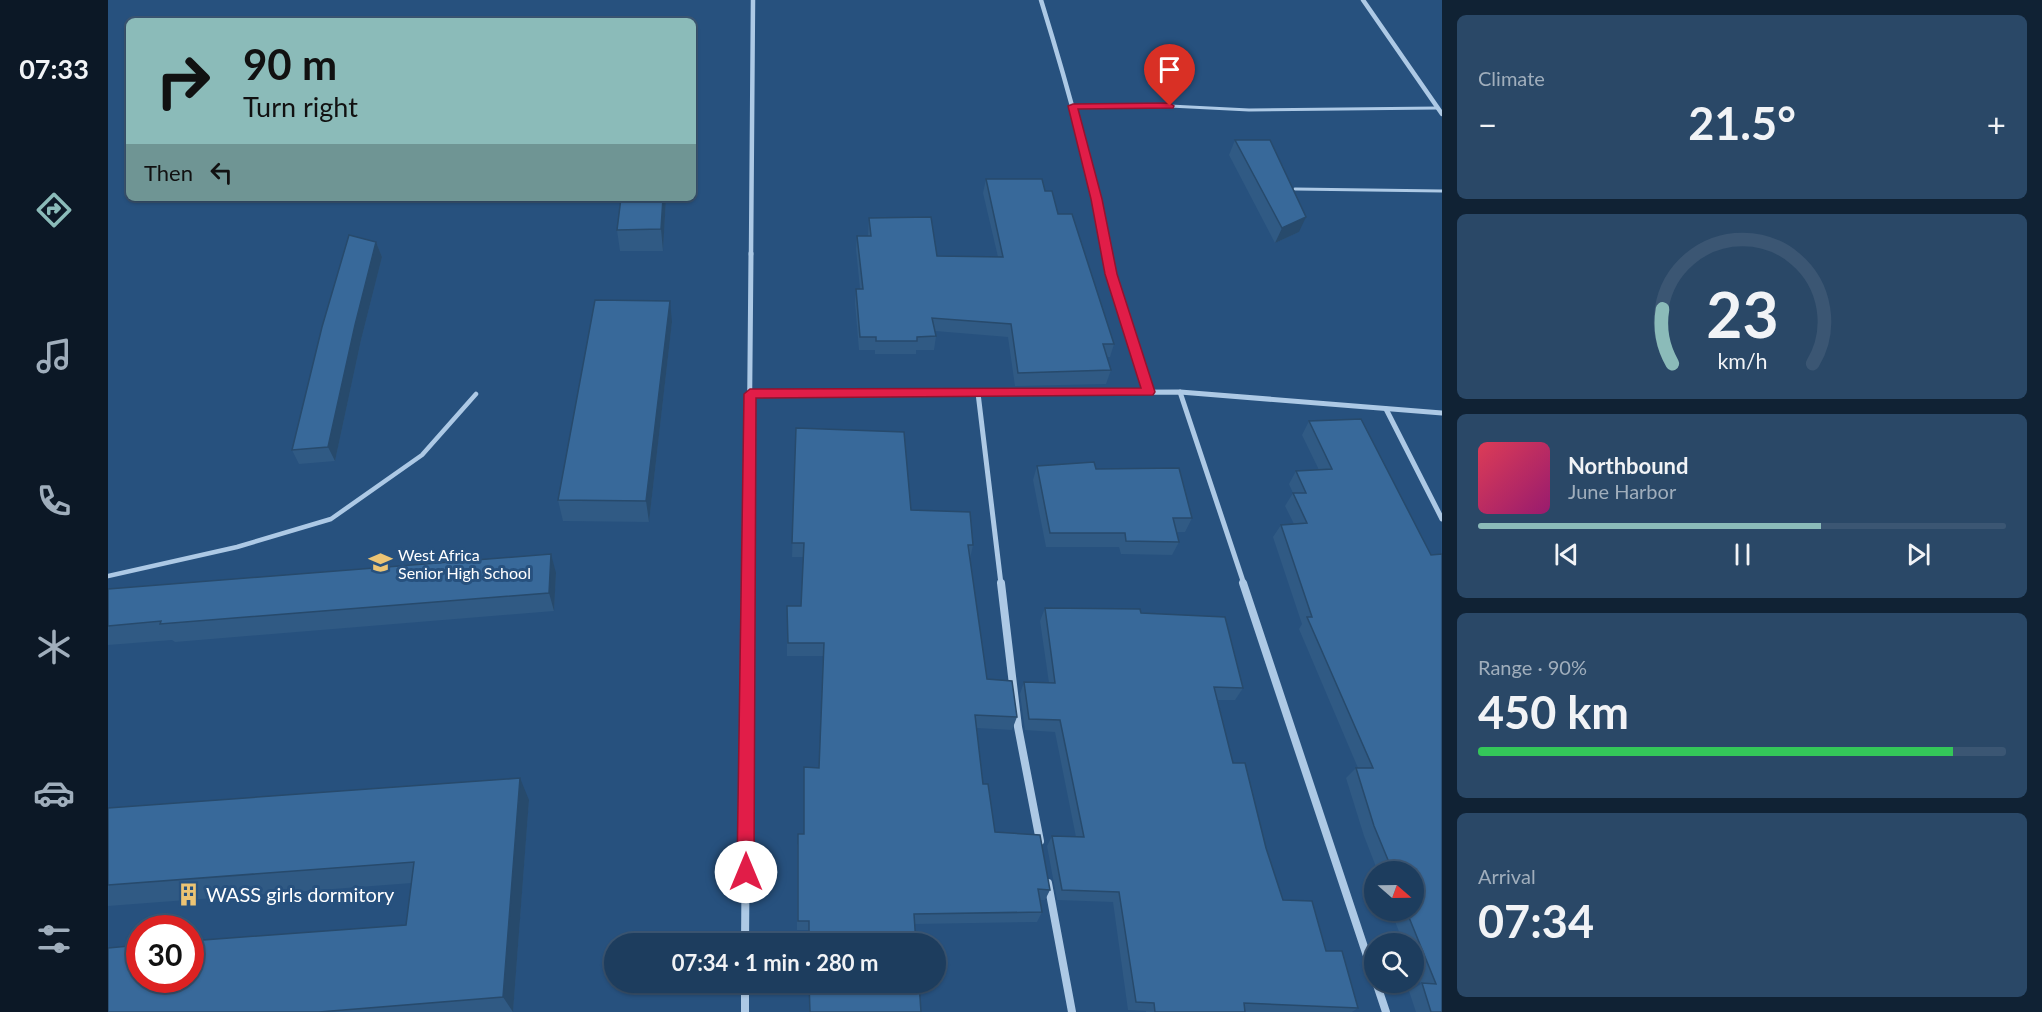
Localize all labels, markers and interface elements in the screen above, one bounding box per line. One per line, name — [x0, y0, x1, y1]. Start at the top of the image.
text: 90 m — [243, 39, 337, 89]
icon: right — [144, 42, 222, 120]
pin — [1144, 44, 1195, 106]
text: 07:33 — [19, 52, 89, 85]
icon: arrive — [1153, 53, 1186, 86]
text: Climate — [1478, 66, 1545, 90]
text: Turn right — [243, 90, 358, 123]
text: 21.5° — [1688, 96, 1796, 150]
text: − — [1478, 104, 1497, 144]
text: + — [1987, 104, 2006, 144]
icon: left — [205, 156, 238, 189]
text: Then — [144, 159, 193, 186]
icon: directions — [33, 189, 75, 231]
text: 23 — [1706, 276, 1778, 351]
icon: music — [33, 335, 75, 377]
text: km/h — [1717, 348, 1767, 374]
text: Northbound — [1568, 452, 1688, 479]
text: June Harbor — [1568, 479, 1676, 503]
icon: phone — [33, 480, 75, 522]
icon: previous — [1550, 538, 1583, 571]
icon: pause — [1726, 538, 1759, 571]
icon: next — [1902, 538, 1935, 571]
place label: West Africa Senior High School — [398, 545, 531, 582]
school or university icon: West Africa Senior High School — [367, 550, 393, 576]
icon: climate — [33, 626, 75, 668]
text: Range · 90% — [1478, 655, 1587, 679]
text: 450 km — [1478, 685, 1629, 739]
icon: car — [33, 772, 75, 814]
position arrow — [714, 840, 778, 904]
north arrow — [1364, 861, 1424, 921]
map controls — [1364, 861, 1424, 993]
text: Arrival — [1478, 864, 1536, 888]
building icon: WASS girls dormitory — [175, 881, 201, 907]
place label: WASS girls dormitory — [206, 882, 395, 906]
text: 07:34 — [1478, 894, 1594, 948]
speed limit sign: 30 — [126, 915, 204, 993]
icon: filters — [33, 918, 75, 960]
button: search — [1364, 933, 1424, 993]
text: 07:34 · 1 min · 280 m — [672, 949, 878, 976]

